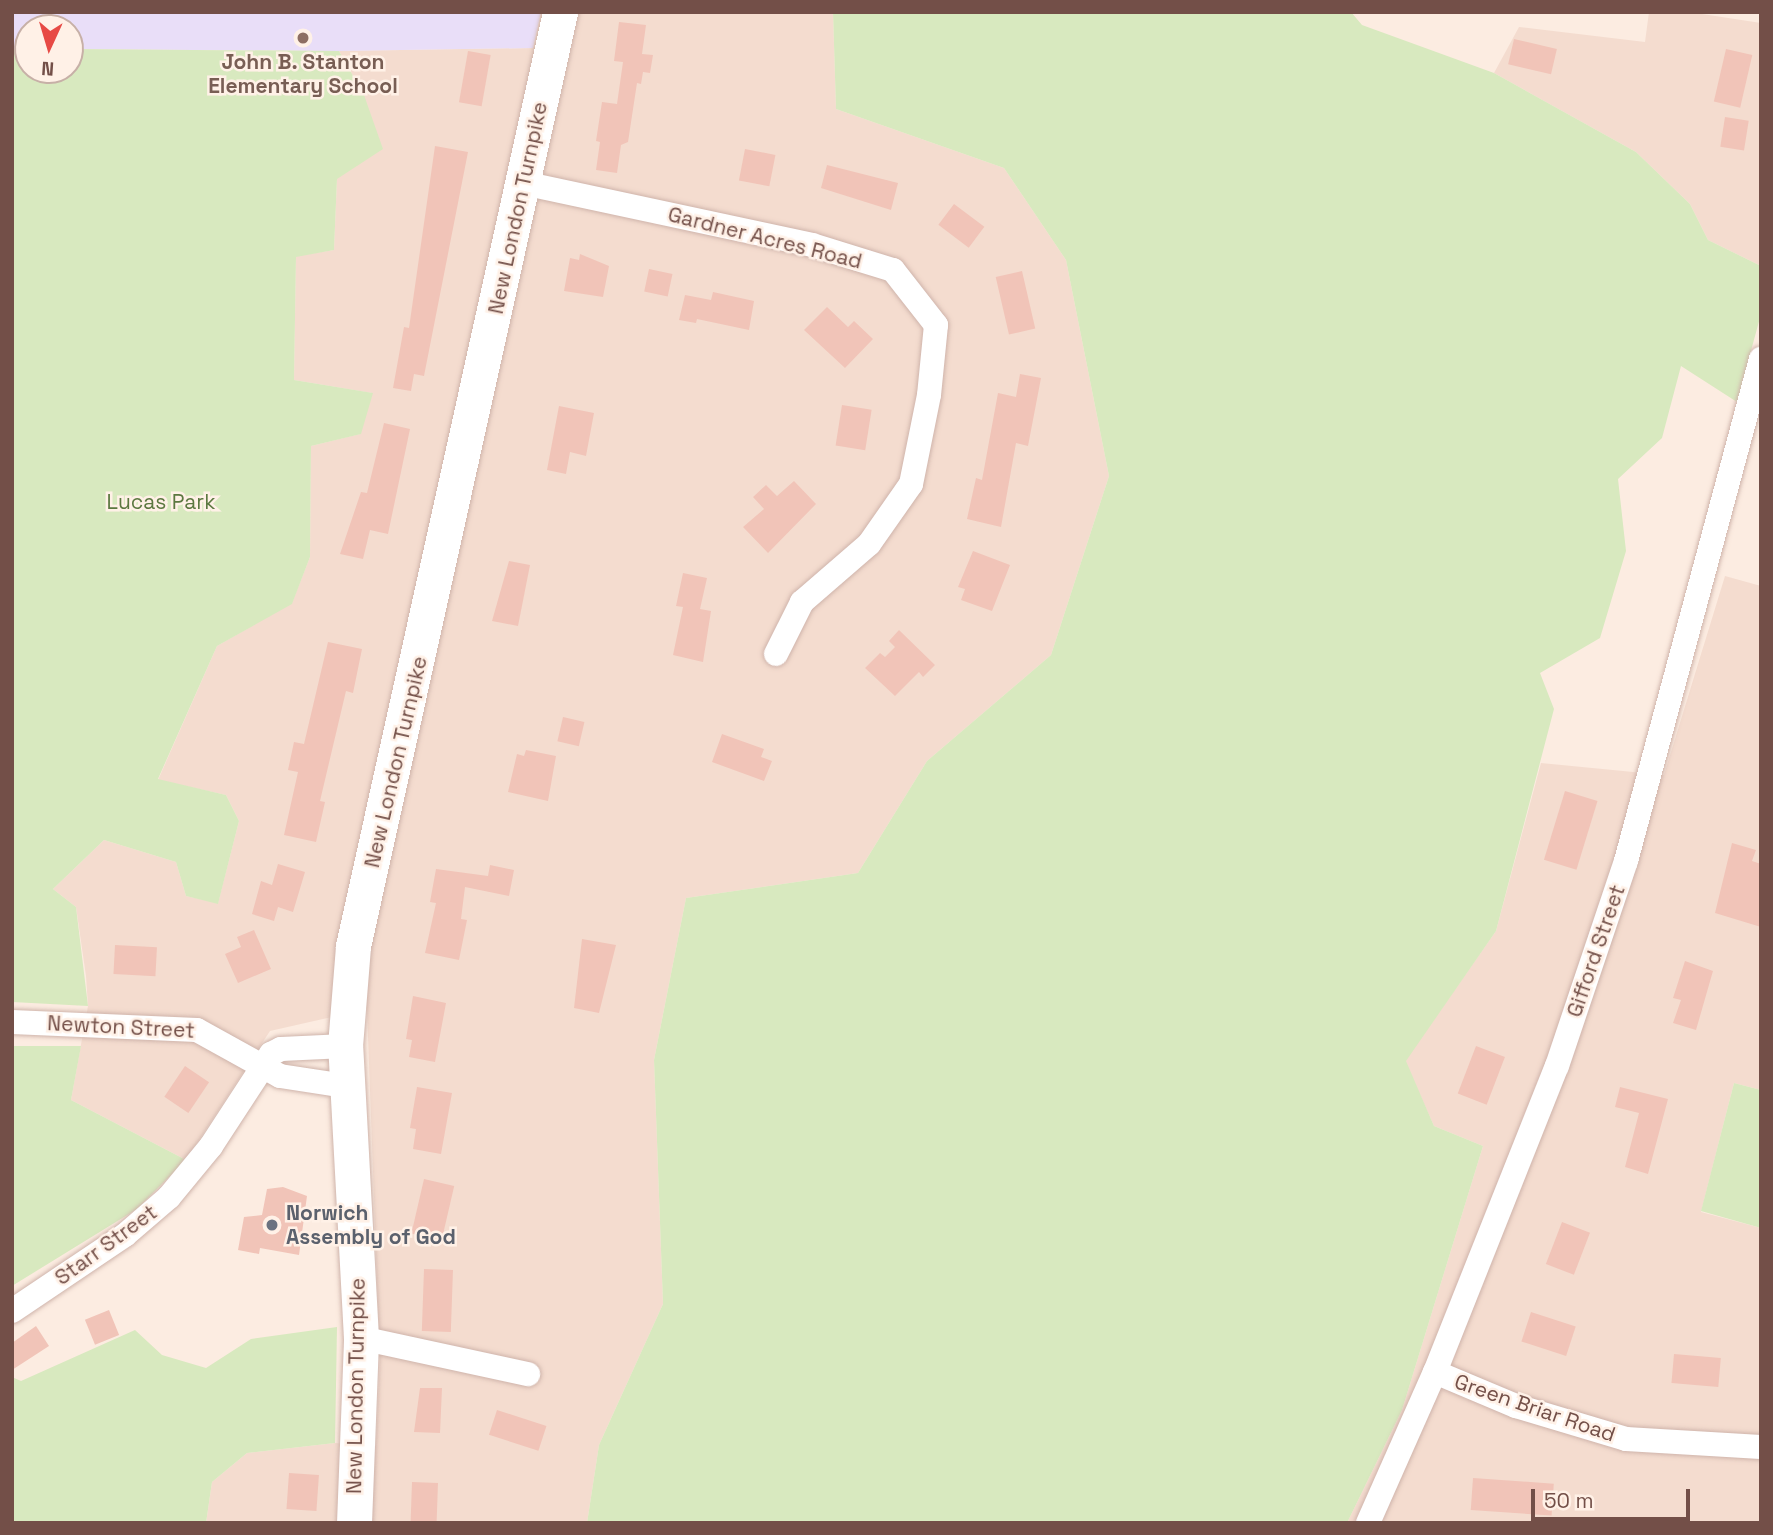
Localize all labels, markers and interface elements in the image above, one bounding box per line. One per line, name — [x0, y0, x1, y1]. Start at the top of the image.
north arrow — [14, 14, 84, 84]
marker: John B. Stanton Elementary School — [295, 30, 311, 46]
place label: John B. Stanton Elementary School — [208, 49, 398, 99]
text: N — [40, 56, 55, 81]
street label: New London Turnpike — [483, 99, 553, 317]
street label: Gardner Acres Road — [665, 202, 865, 274]
park label: Lucas Park — [107, 489, 215, 515]
street label: New London Turnpike — [359, 654, 433, 870]
street label: Gifford Street — [1562, 882, 1630, 1020]
street label: Newton Street — [47, 1011, 195, 1043]
street label: Starr Street — [50, 1200, 162, 1290]
place label: Norwich Assembly of God — [286, 1200, 456, 1250]
marker: Norwich Assembly of God — [264, 1217, 280, 1233]
street label: New London Turnpike — [342, 1277, 370, 1495]
street label: Green Briar Road — [1451, 1369, 1619, 1447]
scale bar — [1535, 1476, 1694, 1520]
text: 50 m — [1544, 1487, 1594, 1514]

